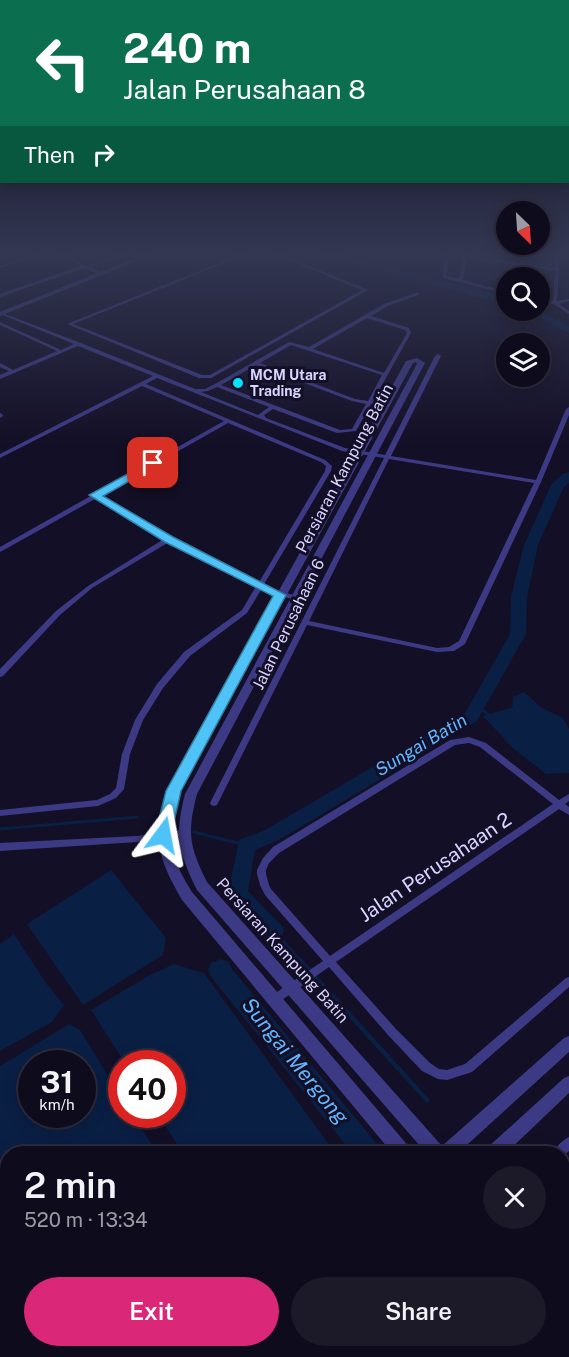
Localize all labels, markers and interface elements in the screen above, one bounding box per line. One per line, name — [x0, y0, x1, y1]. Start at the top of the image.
text: 240 m — [123, 23, 251, 72]
icon: left — [24, 24, 102, 102]
text: Jalan Perusahaan 8 — [123, 73, 366, 105]
icon: right — [87, 138, 120, 171]
text: Then — [24, 142, 75, 168]
north arrow — [496, 201, 550, 255]
map controls — [496, 201, 550, 387]
button: search — [496, 267, 550, 321]
button: layers — [496, 333, 550, 387]
place label: MCM Utara Trading — [250, 367, 326, 399]
marker: MCM Utara Trading — [231, 376, 245, 390]
street label: Persiaran Kampung Batin — [292, 381, 397, 556]
pin — [127, 437, 178, 488]
icon: arrive — [136, 446, 169, 479]
street label: Jalan Perusahaan 6 — [248, 556, 328, 693]
water label: Sungai Batin — [371, 709, 470, 780]
position arrow — [131, 803, 195, 867]
street label: Jalan Perusahaan 2 — [354, 807, 516, 927]
street label: Persiaran Kampung Batin — [213, 874, 353, 1027]
water label: Sungai Mergong — [237, 992, 354, 1129]
speed limit sign: 40 — [108, 1050, 186, 1128]
text: 31 — [41, 1064, 73, 1100]
text: km/h — [39, 1096, 75, 1113]
text: 2 min — [24, 1164, 117, 1206]
button: close — [483, 1166, 546, 1229]
text: 520 m · 13:34 — [24, 1208, 148, 1232]
button: Exit — [24, 1277, 279, 1346]
button: Share — [291, 1277, 546, 1346]

